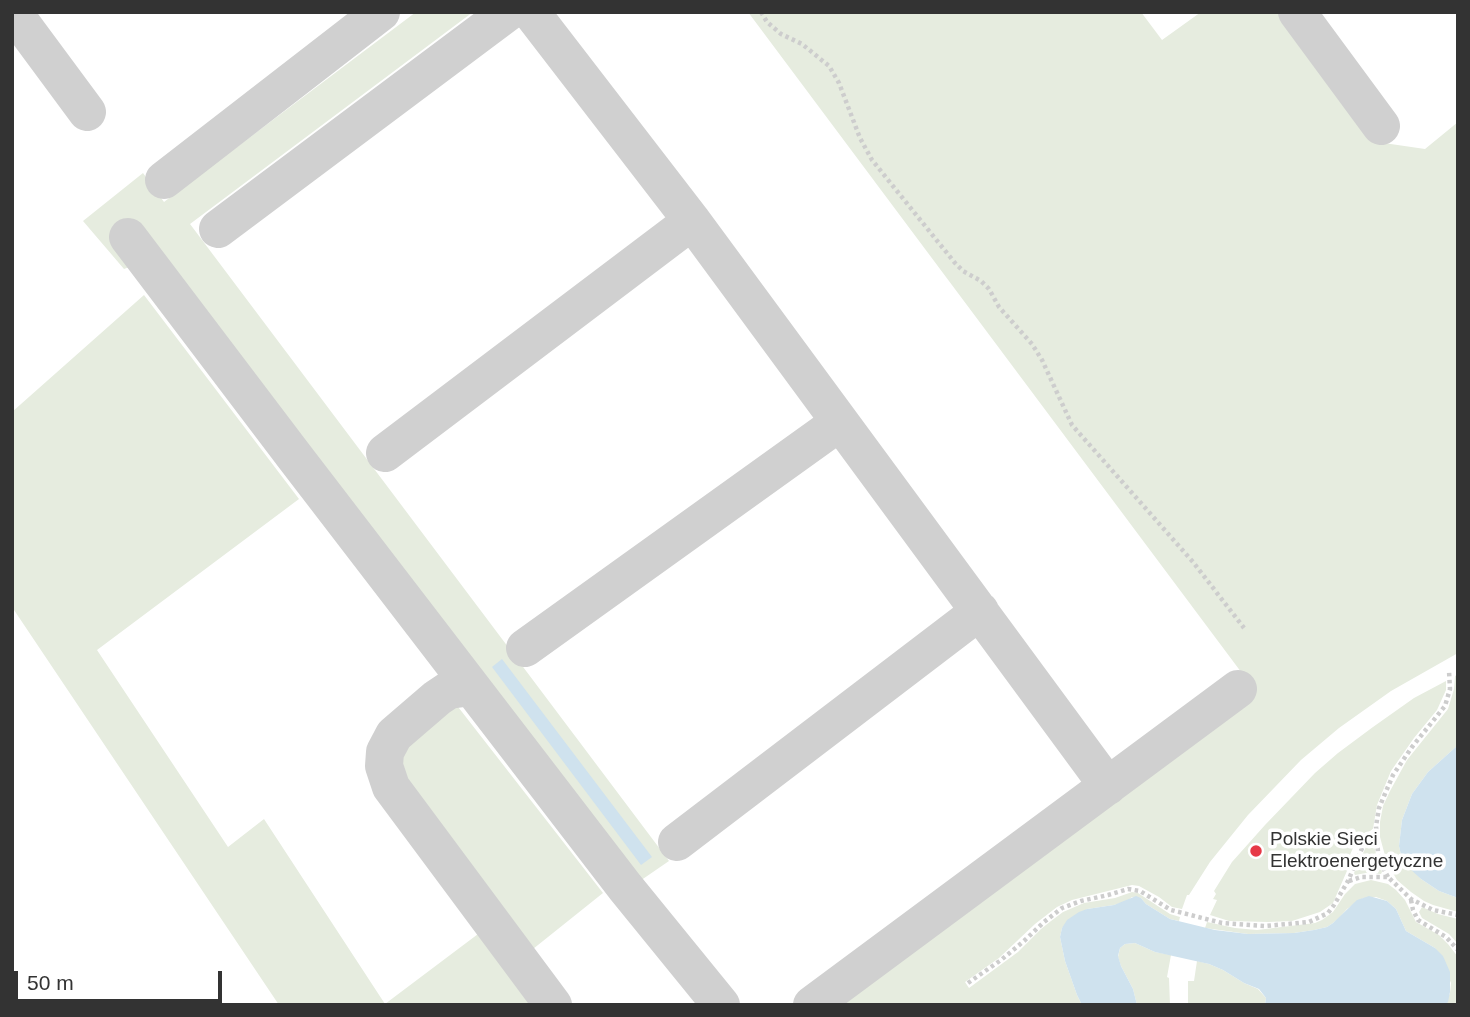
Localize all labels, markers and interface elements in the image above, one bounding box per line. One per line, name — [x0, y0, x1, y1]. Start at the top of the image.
place label: Polskie Sieci Elektroenergetyczne — [1270, 829, 1443, 873]
marker: Polskie Sieci Elektroenergetyczne — [1248, 843, 1264, 859]
scale bar — [18, 958, 226, 1002]
text: 50 m — [27, 971, 74, 994]

